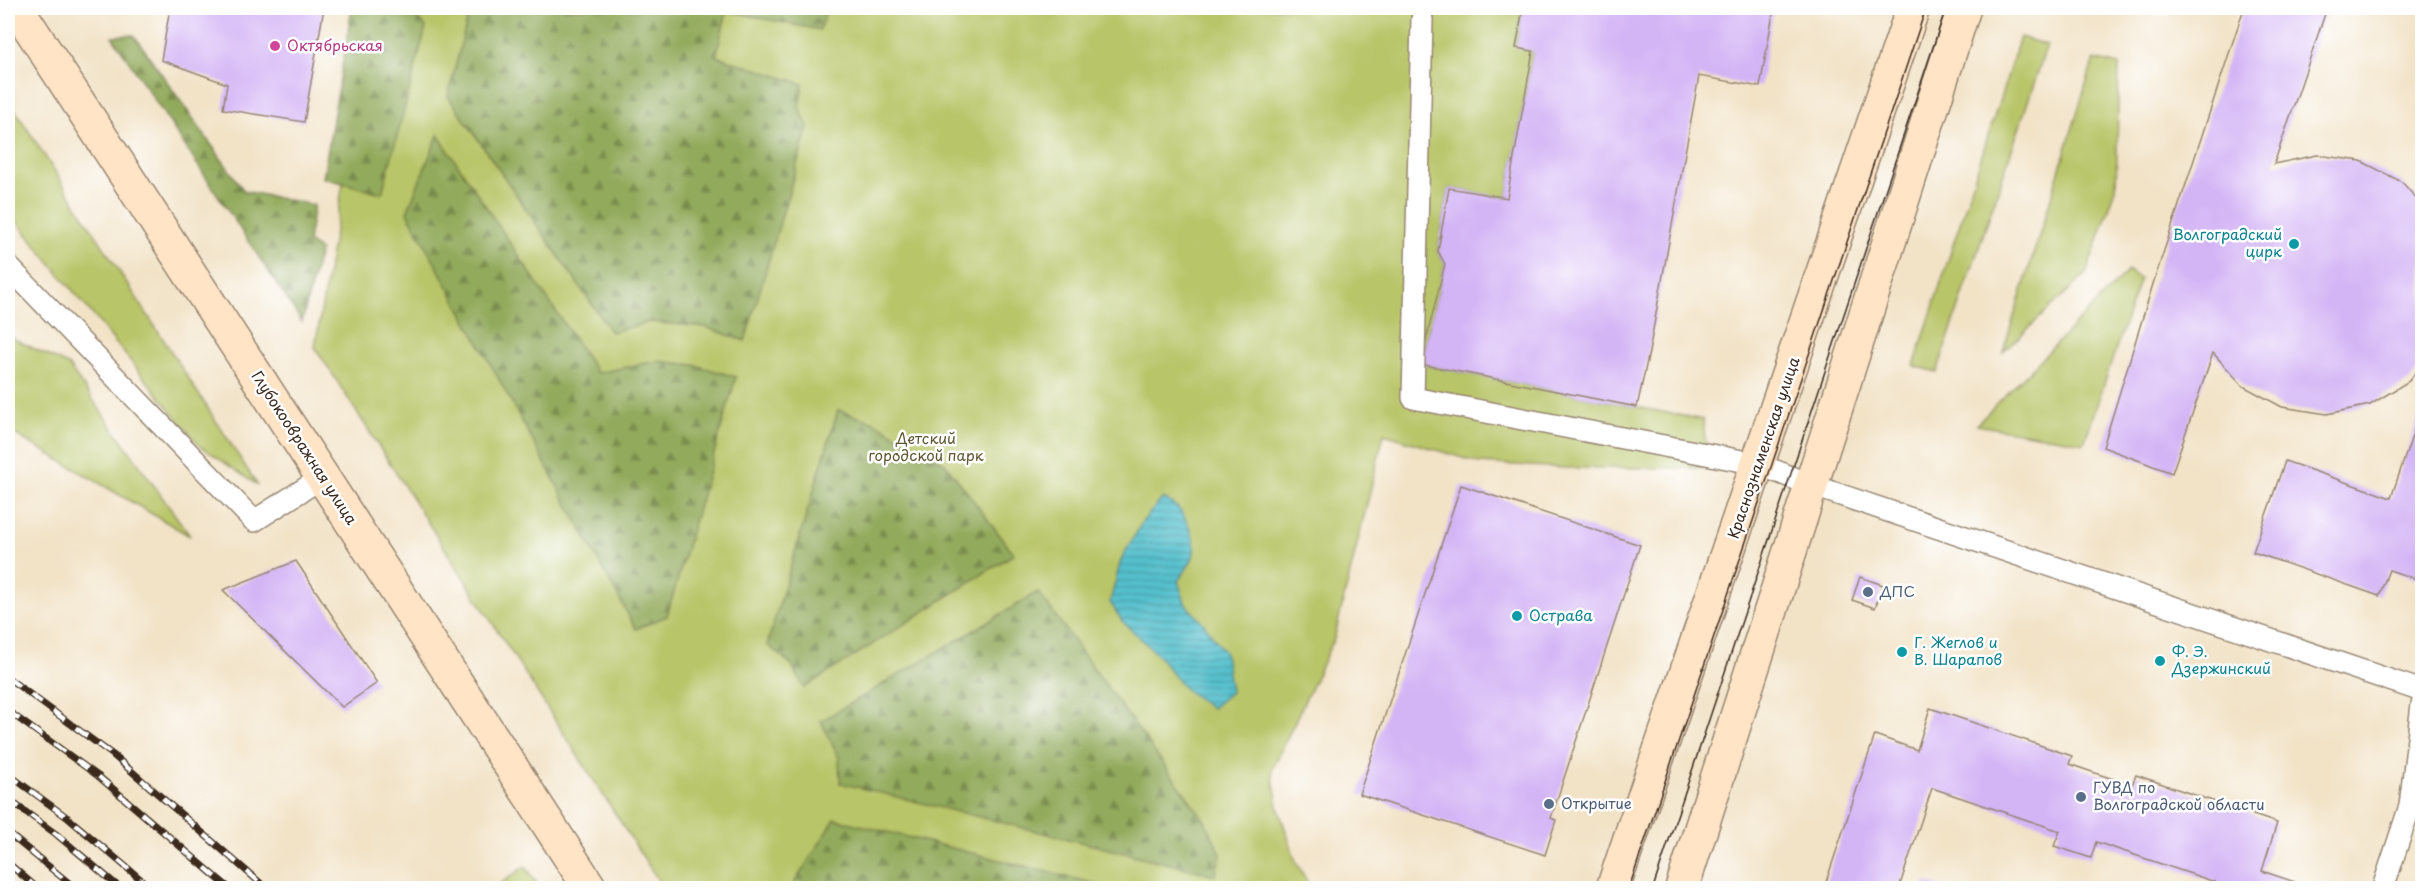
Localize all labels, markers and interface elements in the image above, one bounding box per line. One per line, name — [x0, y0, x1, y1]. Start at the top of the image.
place label: Октябрьская — [287, 33, 383, 56]
marker: Октябрьская — [268, 39, 282, 53]
place label: Волгоградский цирк — [2173, 222, 2282, 262]
marker: Волгоградский цирк — [2287, 237, 2301, 251]
street label: Краснознаменская улица — [1721, 353, 1805, 541]
street label: Глубокоовражная улица — [247, 366, 364, 529]
park label: Детский городской парк — [868, 426, 984, 466]
place label: ДПС — [1879, 579, 1915, 602]
marker: ДПС — [1861, 585, 1875, 599]
place label: Острава — [1529, 603, 1593, 626]
marker: Острава — [1510, 609, 1524, 623]
place label: Г. Жеглов и В. Шарапов — [1914, 630, 2003, 670]
place label: Ф. Э. Дзержинский — [2171, 639, 2271, 679]
marker: Г. Жеглов и В. Шарапов — [1895, 645, 1909, 659]
marker: Ф. Э. Дзержинский — [2153, 654, 2167, 668]
place label: ГУВД по Волгоградской области — [2093, 775, 2264, 815]
marker: ГУВД по Волгоградской области — [2074, 790, 2088, 804]
place label: Открытие — [1561, 791, 1632, 814]
marker: Открытие — [1542, 797, 1556, 811]

